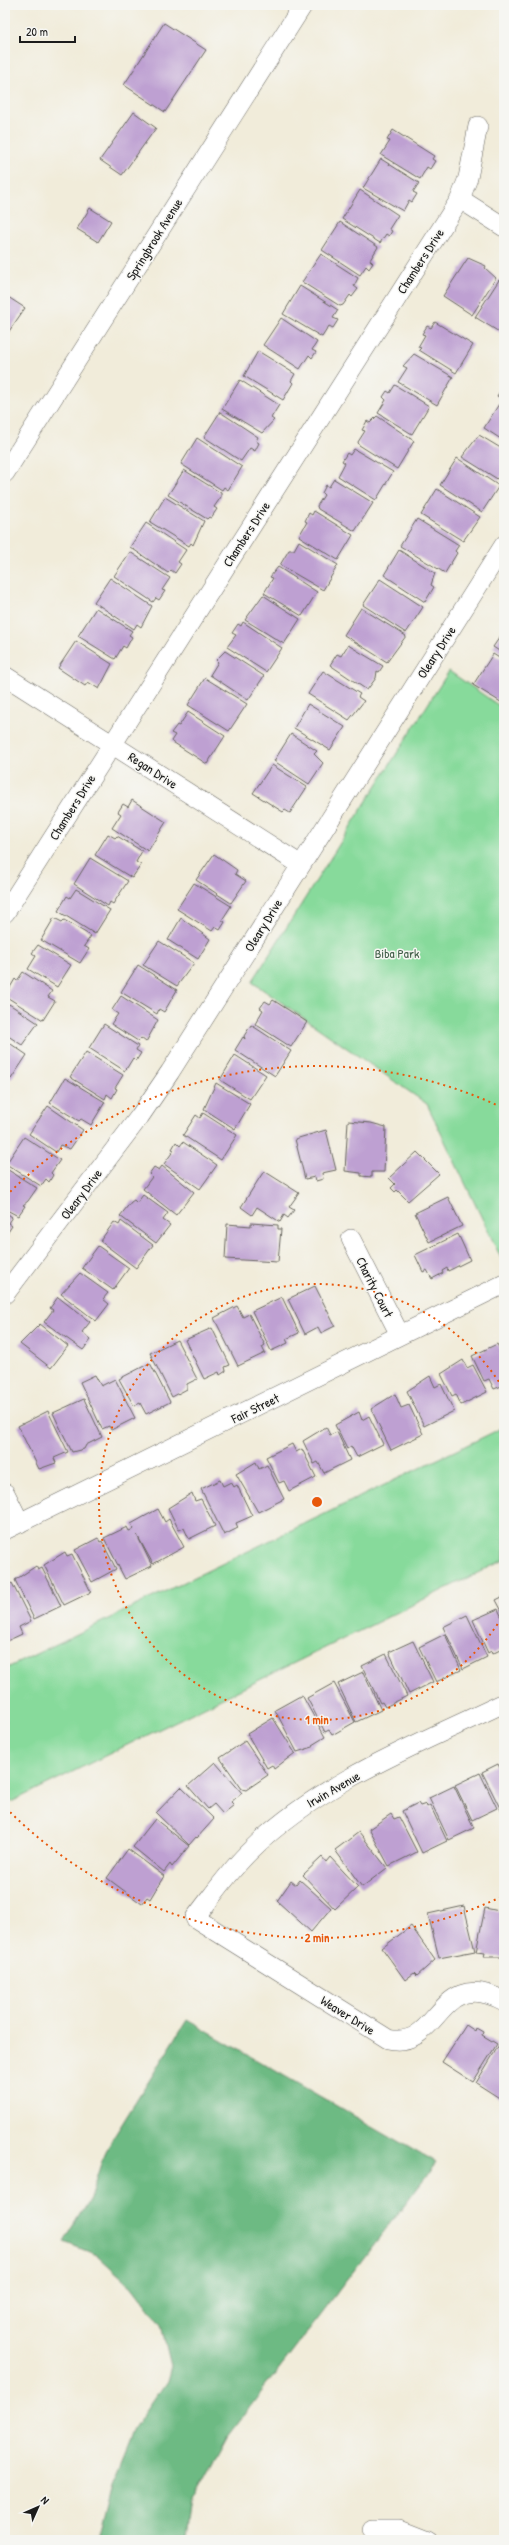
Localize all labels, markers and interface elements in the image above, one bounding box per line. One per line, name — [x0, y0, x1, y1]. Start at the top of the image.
scale bar — [20, 18, 75, 44]
text: 20 m — [26, 23, 48, 40]
street label: Springbrook Avenue — [122, 195, 186, 283]
street label: Chambers Drive — [392, 225, 448, 297]
street label: Chambers Drive — [218, 498, 274, 570]
street label: Oleary Drive — [412, 622, 460, 682]
street label: Regan Drive — [125, 747, 181, 793]
street label: Chambers Drive — [45, 771, 99, 843]
street label: Oleary Drive — [240, 895, 286, 955]
park label: Biba Park — [375, 944, 420, 962]
street label: Oleary Drive — [56, 1165, 106, 1223]
street label: Charity Court — [352, 1254, 398, 1321]
street label: Fair Street — [227, 1388, 282, 1428]
centre of rings — [310, 1495, 324, 1509]
text: 1 min — [305, 1711, 329, 1728]
street label: Irwin Avenue — [303, 1766, 363, 1812]
text: 2 min — [305, 1929, 330, 1946]
street label: Weaver Drive — [317, 1991, 379, 2039]
north arrow — [18, 2487, 58, 2527]
text: N — [38, 2493, 52, 2507]

